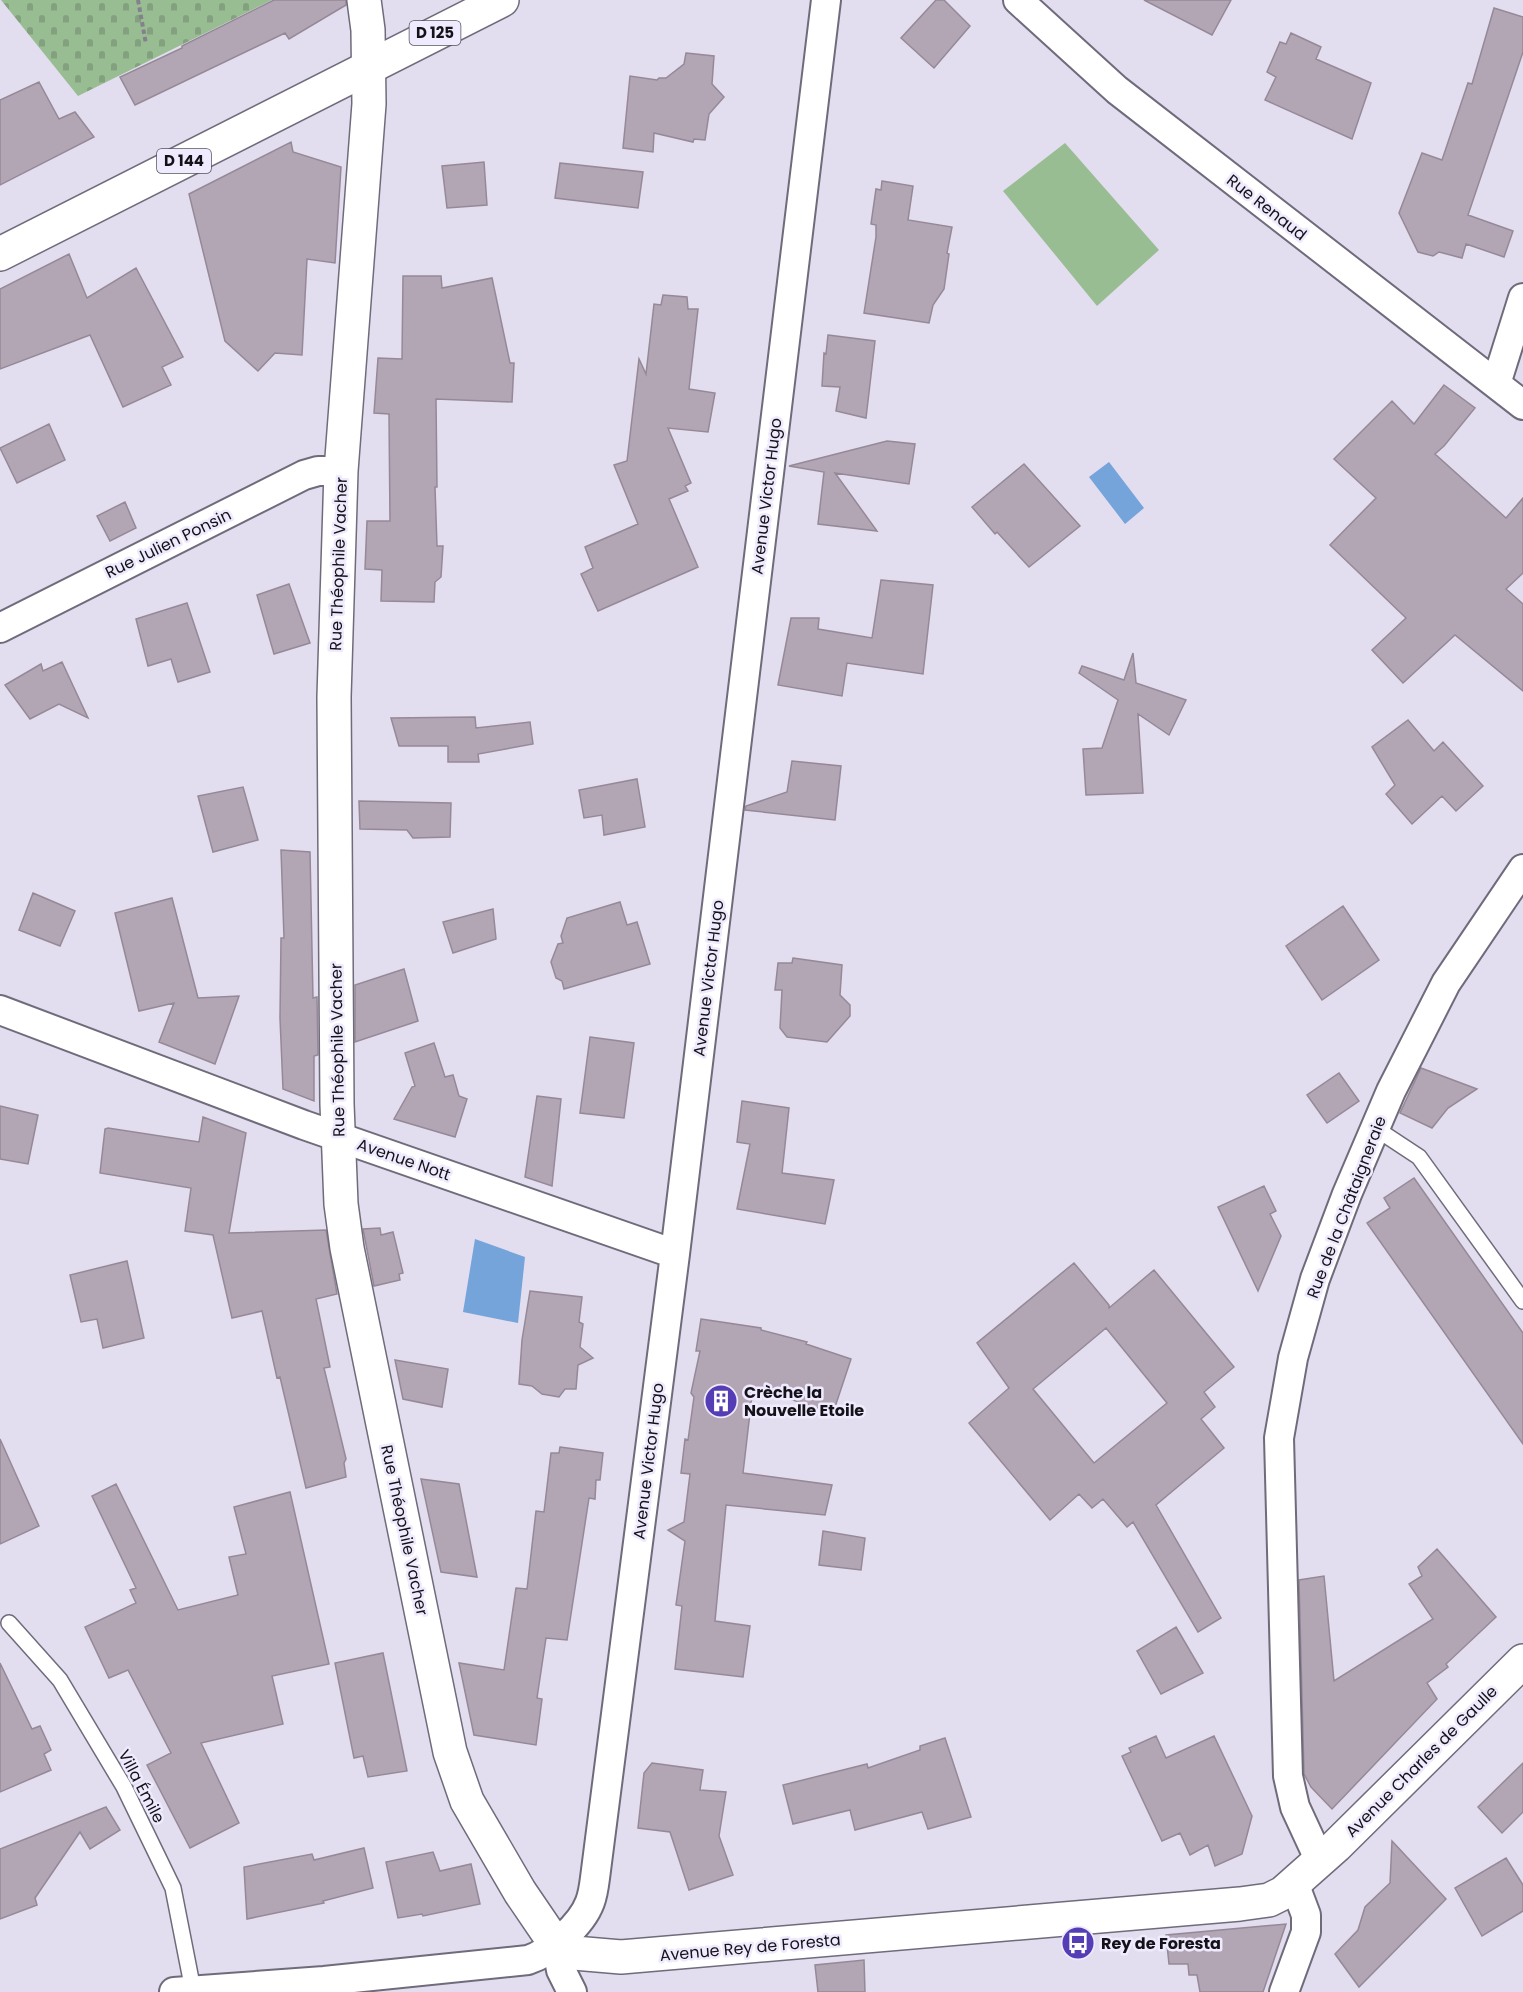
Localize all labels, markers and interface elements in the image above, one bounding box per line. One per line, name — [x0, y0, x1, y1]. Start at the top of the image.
road number: D 125 — [410, 21, 460, 45]
road number: D 144 — [157, 149, 211, 173]
street label: Rue Renaud — [1222, 169, 1312, 246]
street label: Avenue Victor Hugo — [745, 416, 788, 576]
street label: Rue Théophile Vacher — [324, 477, 353, 651]
street label: Rue Julien Ponsin — [101, 503, 235, 584]
street label: Avenue Victor Hugo — [687, 898, 730, 1058]
street label: Rue Théophile Vacher — [324, 963, 351, 1137]
street label: Rue de la Châtaigneraie — [1301, 1113, 1392, 1302]
street label: Avenue Nott — [354, 1133, 454, 1186]
street label: Avenue Victor Hugo — [627, 1381, 670, 1541]
place label: Crèche la Nouvelle Etoile — [744, 1381, 864, 1422]
building icon: Crèche la Nouvelle Etoile — [703, 1383, 739, 1419]
street label: Rue Théophile Vacher — [375, 1443, 434, 1618]
street label: Avenue Charles de Gaulle — [1340, 1680, 1503, 1842]
street label: Villa Émile — [113, 1745, 171, 1827]
bus stop icon: Rey de Foresta — [1060, 1925, 1096, 1961]
street label: Avenue Rey de Foresta — [659, 1928, 841, 1967]
place label: Rey de Foresta — [1101, 1932, 1221, 1955]

